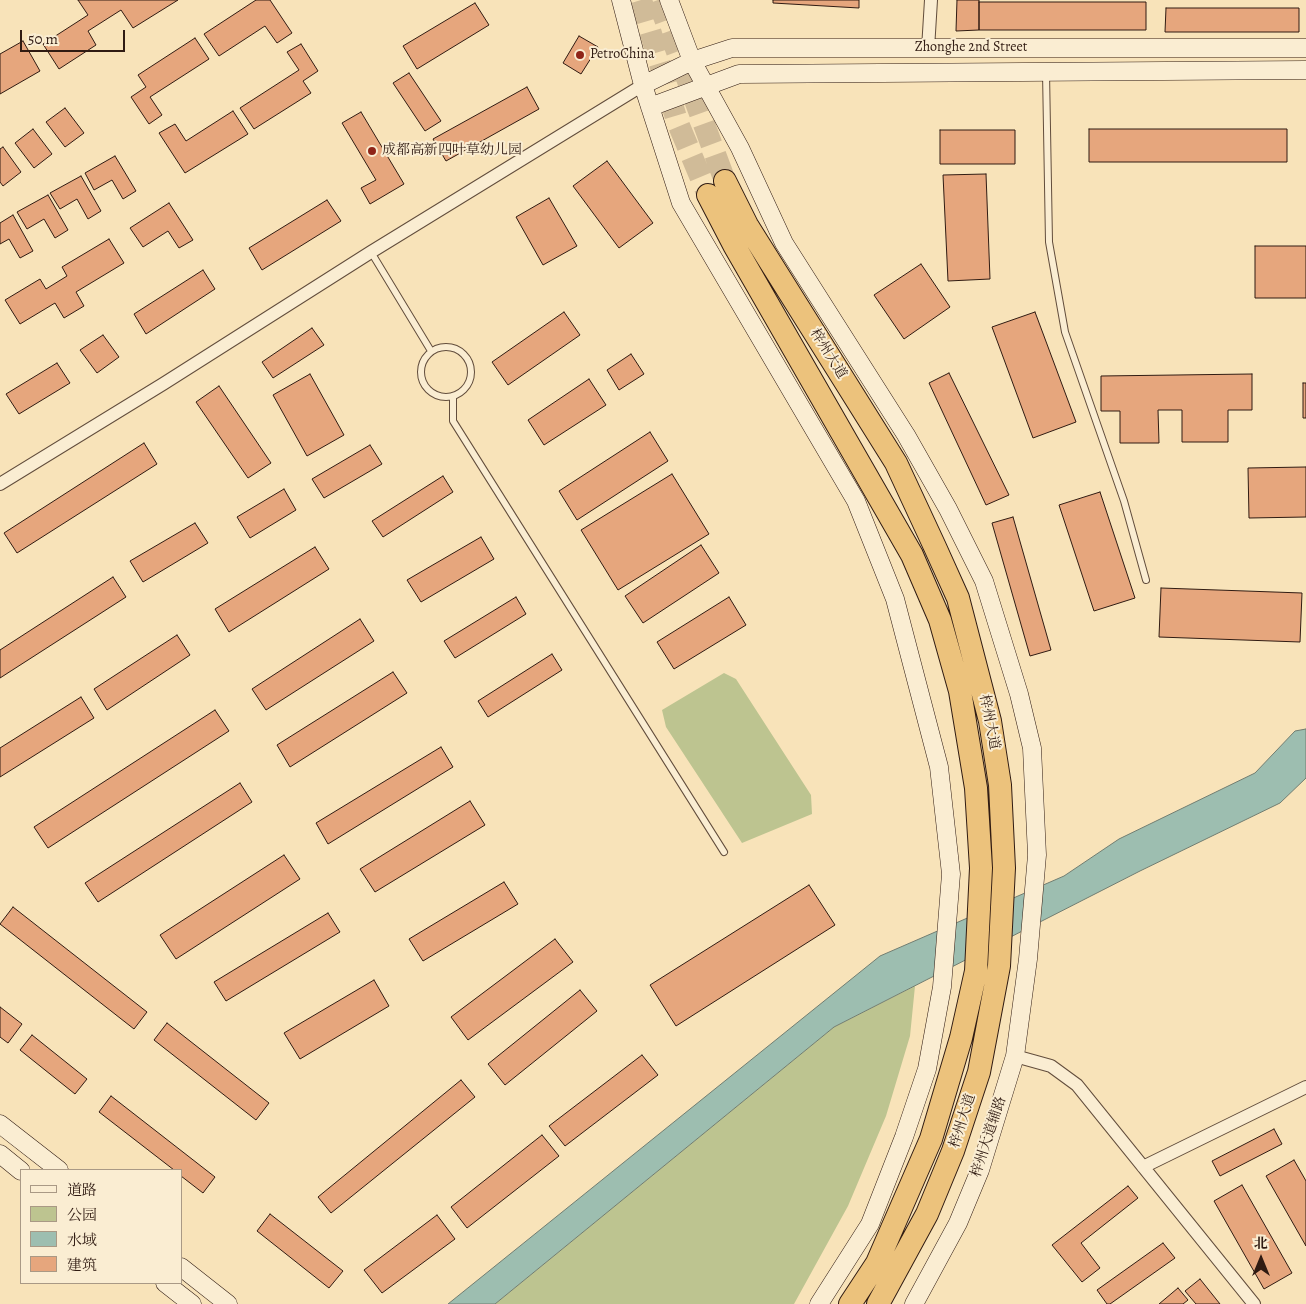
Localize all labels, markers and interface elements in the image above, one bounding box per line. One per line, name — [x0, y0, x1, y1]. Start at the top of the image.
scale bar — [22, 20, 128, 52]
text: 50 m — [28, 29, 58, 49]
street label: Zhonghe 2nd Street — [915, 40, 1027, 56]
place label: PetroChina — [590, 47, 655, 63]
marker: PetroChina — [574, 49, 586, 61]
place label: 成都高新四叶草幼儿园 — [382, 143, 522, 159]
marker: 成都高新四叶草幼儿园 — [366, 145, 378, 157]
street label: 梓州大道 — [806, 326, 850, 382]
street label: 梓州大道 — [975, 693, 1003, 751]
street label: 梓州大道 — [946, 1092, 980, 1150]
street label: 梓州大道辅路 — [968, 1094, 1010, 1180]
legend — [20, 1169, 182, 1284]
text: 道路 — [67, 1180, 97, 1200]
text: 公园 — [67, 1205, 97, 1225]
text: 水域 — [67, 1230, 97, 1250]
north arrow — [1236, 1234, 1286, 1284]
text: 北 — [1254, 1234, 1268, 1253]
text: 建筑 — [67, 1255, 97, 1275]

